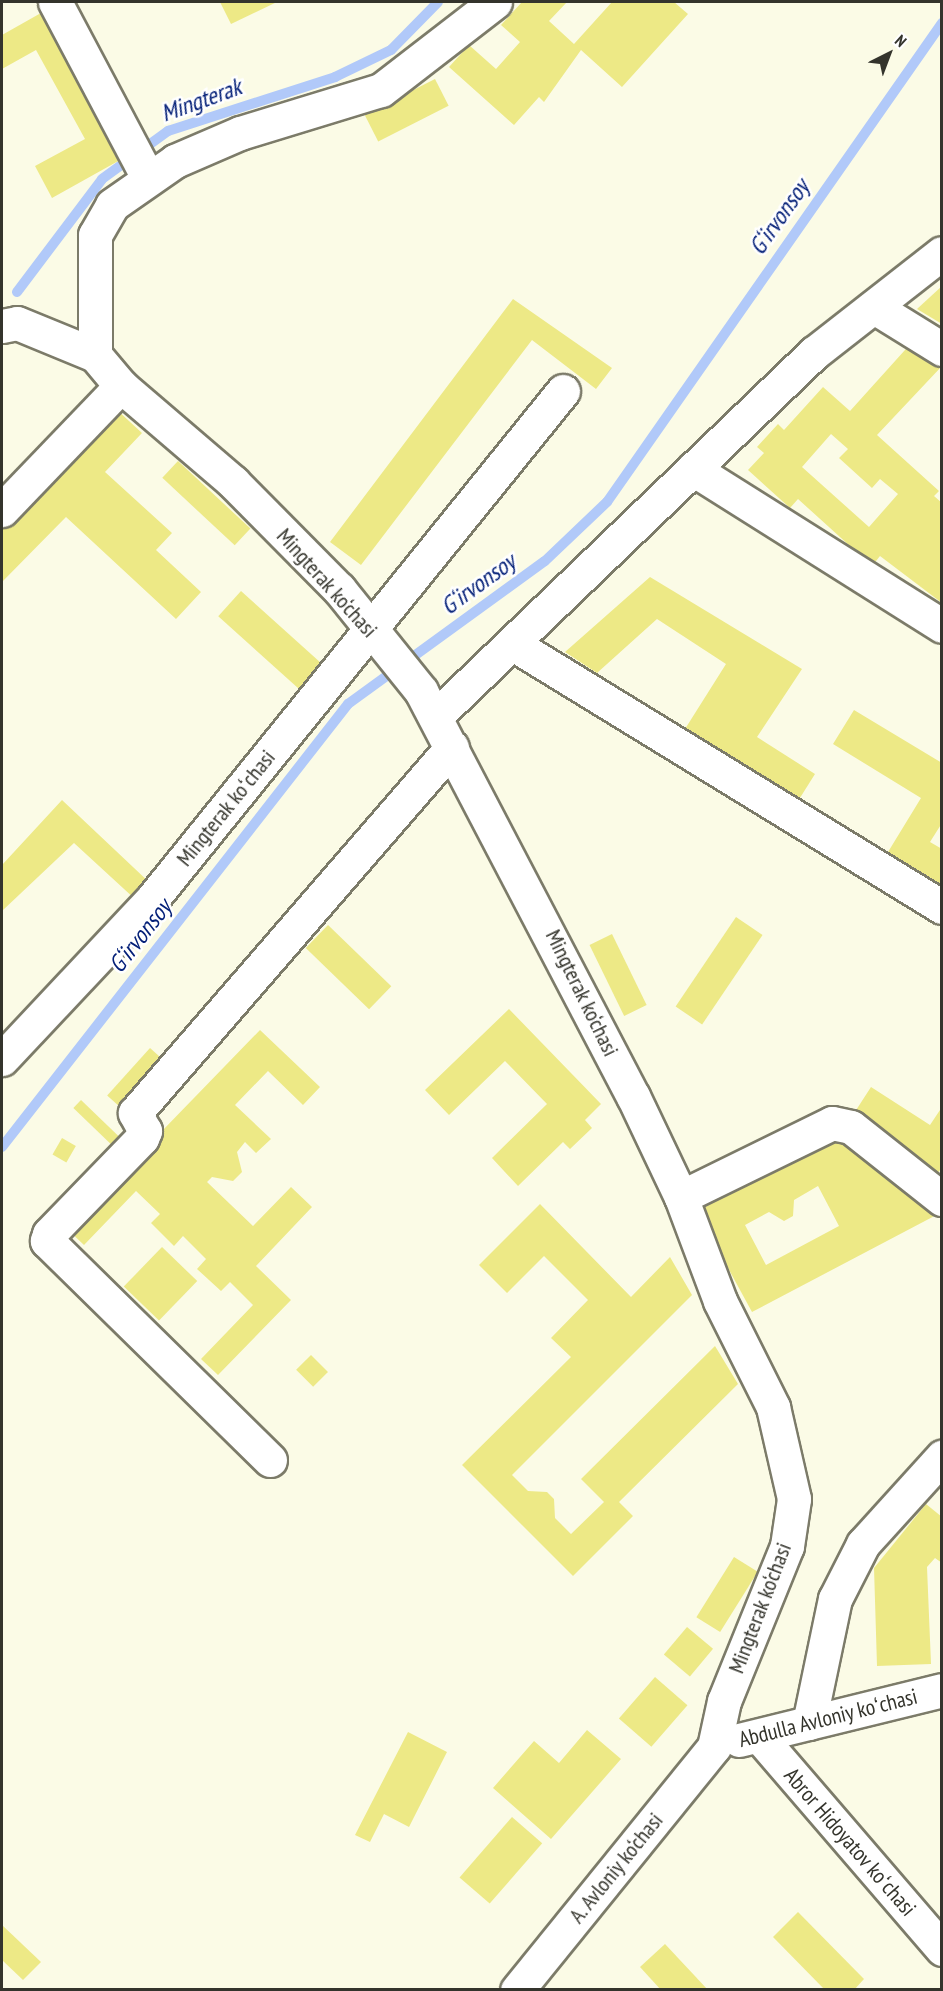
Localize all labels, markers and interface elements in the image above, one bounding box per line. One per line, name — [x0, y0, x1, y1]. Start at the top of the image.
north arrow — [859, 24, 919, 84]
text: N — [891, 30, 911, 51]
water label: Mingterak — [157, 72, 245, 128]
water label: G‘irvonsoy — [743, 174, 815, 260]
street label: Mingterak ko‘chasi — [271, 523, 383, 643]
water label: G‘irvonsoy — [435, 547, 521, 621]
street label: Mingterak koʻchasi — [171, 744, 281, 872]
water label: G‘irvonsoy — [102, 894, 178, 978]
street label: Mingterak ko‘chasi — [540, 925, 624, 1061]
street label: Mingterak ko‘chasi — [723, 1539, 797, 1677]
street label: Abdulla Avloniy koʻchasi — [735, 1683, 921, 1753]
street label: Abror Hidoyatov koʻchasi — [778, 1762, 922, 1922]
street label: A. Avloniy ko‘chasi — [563, 1807, 669, 1929]

